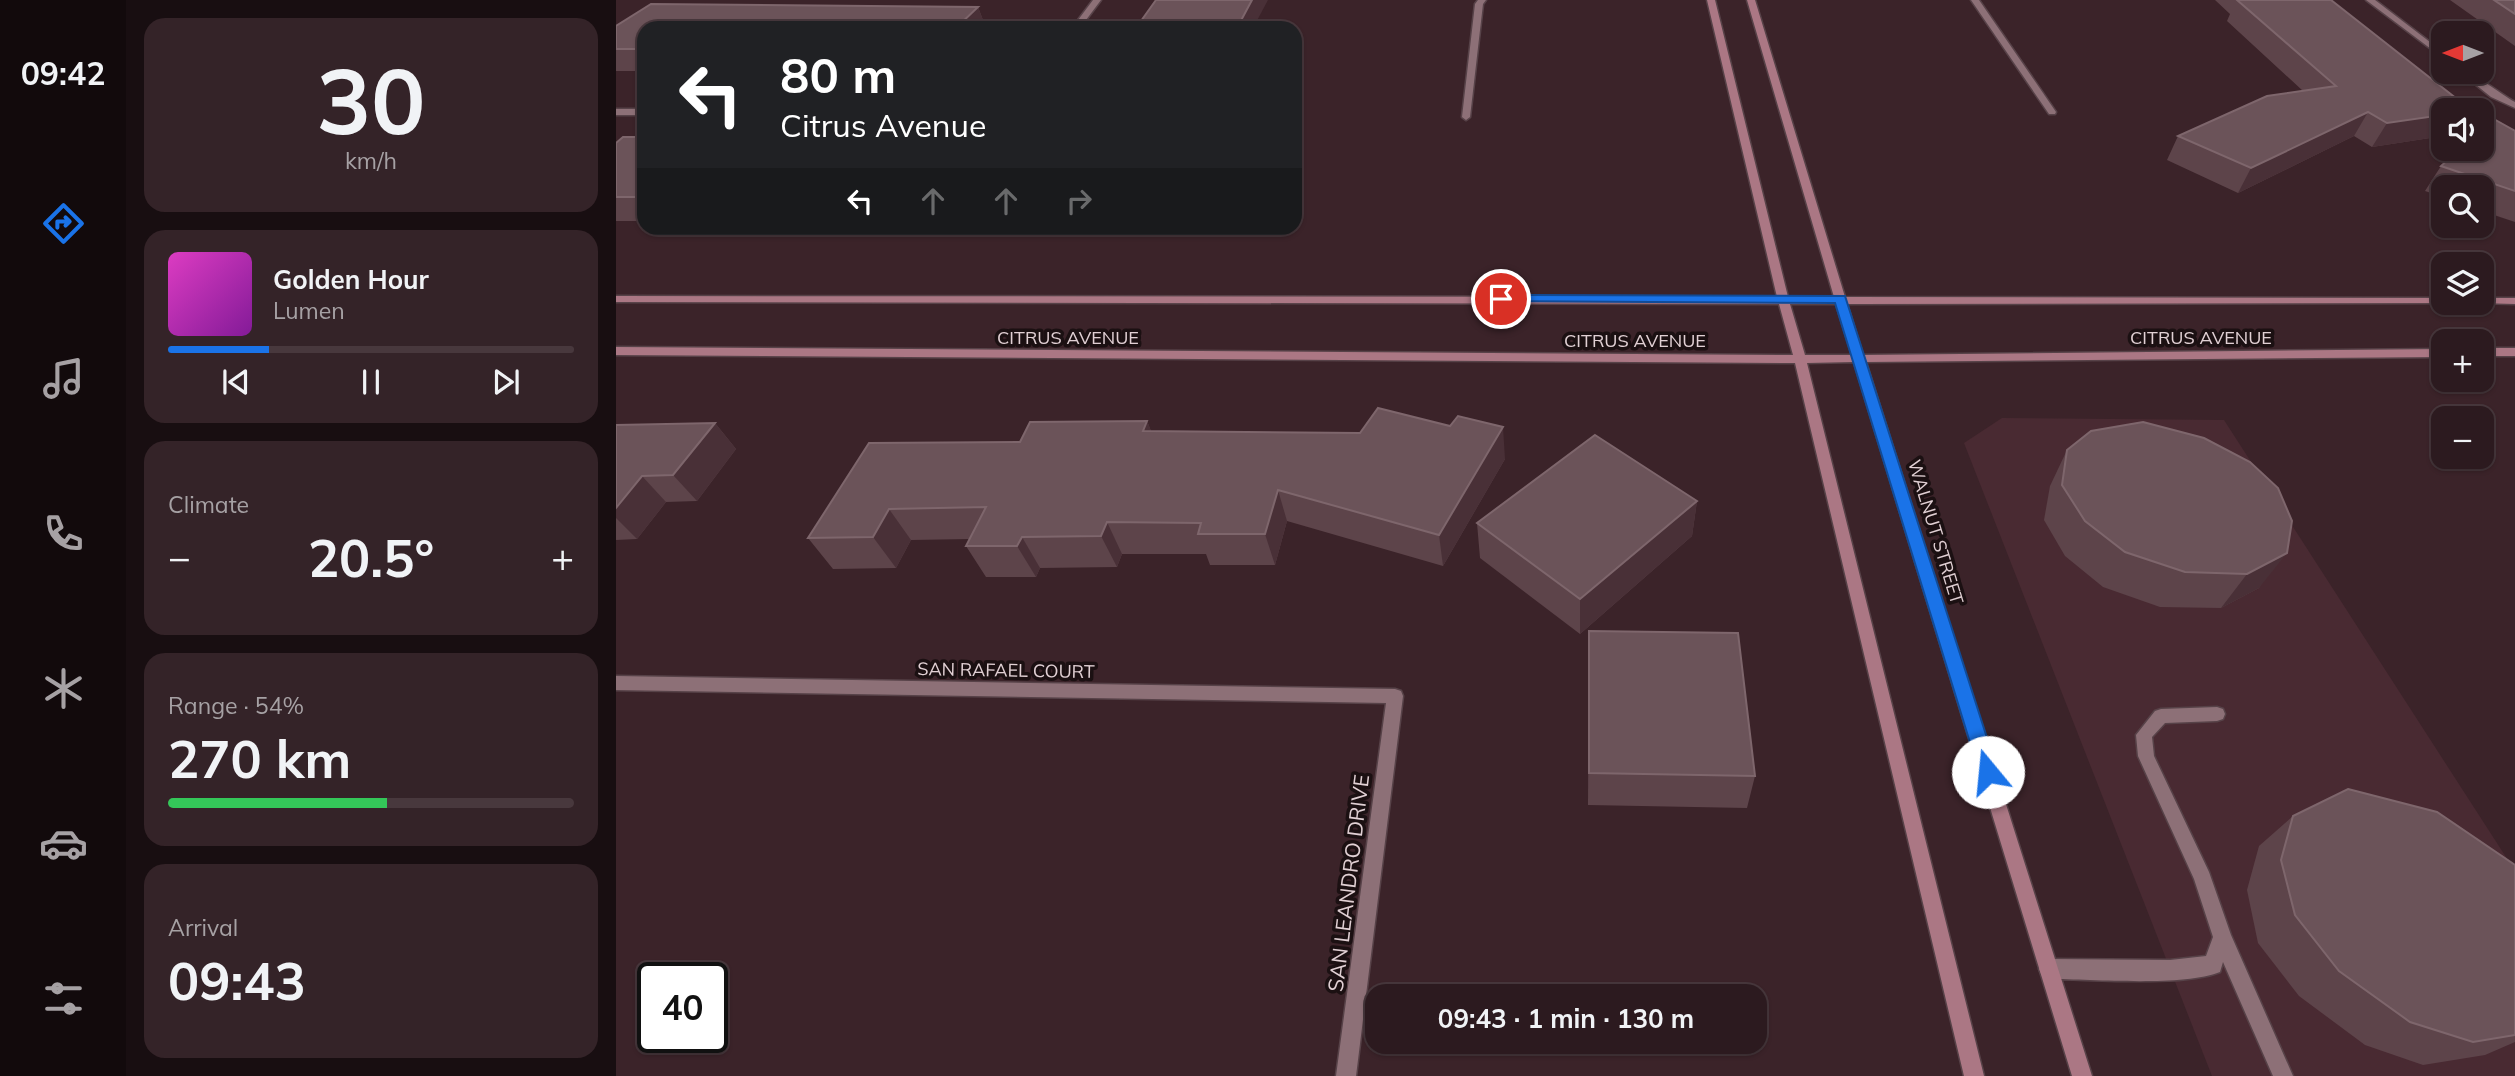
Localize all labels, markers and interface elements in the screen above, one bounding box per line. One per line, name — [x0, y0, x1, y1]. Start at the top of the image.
north arrow — [2431, 21, 2494, 84]
map controls — [2431, 21, 2494, 469]
text: 30 — [316, 43, 426, 157]
text: 80 m — [780, 44, 896, 105]
icon: left — [665, 49, 756, 140]
text: 09:42 — [21, 53, 105, 93]
button: sound — [2431, 98, 2494, 161]
text: Citrus Avenue — [780, 105, 986, 145]
text: km/h — [345, 146, 397, 175]
button: search — [2431, 175, 2494, 238]
icon: left — [841, 182, 879, 220]
icon: ahead — [914, 182, 952, 220]
icon: ahead — [987, 182, 1025, 220]
icon: right — [1060, 182, 1098, 220]
icon: directions — [39, 199, 88, 248]
button: layers — [2431, 252, 2494, 315]
text: Golden Hour — [273, 263, 429, 296]
pin — [1471, 269, 1531, 329]
icon: arrive — [1482, 280, 1520, 318]
text: Lumen — [273, 296, 345, 325]
street label: CITRUS AVENUE — [997, 326, 1139, 349]
street label: CITRUS AVENUE — [2130, 326, 2272, 349]
street label: CITRUS AVENUE — [1564, 329, 1706, 352]
button: + — [2431, 329, 2494, 392]
icon: music — [39, 354, 88, 403]
icon: previous — [217, 363, 255, 401]
icon: pause — [352, 363, 390, 401]
icon: next — [487, 363, 525, 401]
button: − — [2431, 406, 2494, 469]
street label: WALNUT STREET — [1903, 457, 1969, 607]
text: Climate — [168, 490, 249, 519]
icon: phone — [39, 509, 88, 558]
text: 20.5° — [308, 525, 434, 590]
text: − — [168, 533, 191, 581]
text: + — [551, 533, 574, 581]
street label: SAN RAFAEL COURT — [917, 657, 1095, 683]
icon: climate — [39, 664, 88, 713]
text: Range · 54% — [168, 691, 304, 720]
text: 270 km — [168, 726, 351, 791]
position arrow — [1951, 735, 2025, 809]
street label: SAN LEANDRO DRIVE — [1322, 773, 1374, 993]
icon: car — [39, 819, 88, 868]
text: Arrival — [168, 913, 238, 942]
text: 09:43 — [168, 948, 306, 1013]
speed limit sign: 40 — [637, 962, 728, 1053]
icon: filters — [39, 974, 88, 1023]
text: 09:43 · 1 min · 130 m — [1438, 1002, 1694, 1035]

